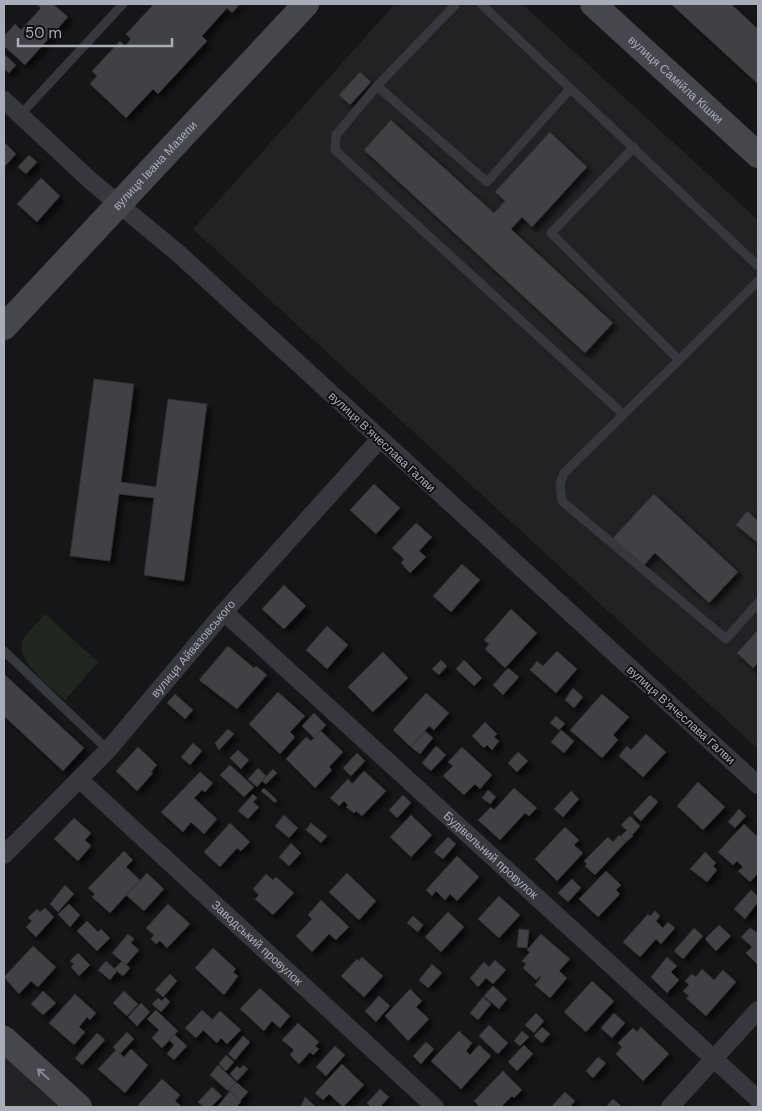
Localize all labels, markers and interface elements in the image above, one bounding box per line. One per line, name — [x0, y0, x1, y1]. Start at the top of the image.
scale bar — [18, 15, 171, 47]
text: 50 m — [25, 23, 62, 43]
street label: вулиця Самійла Кішки — [625, 32, 727, 127]
street label: вулиця Івана Мазепи — [109, 117, 201, 214]
street label: вулиця Вʼячеслава Галви — [325, 388, 439, 496]
street label: вулиця Айвазовського — [147, 596, 239, 701]
street label: вулиця Вʼячеслава Галви — [623, 662, 739, 768]
street label: Будівельний провулок — [440, 808, 542, 903]
street label: Заводський провулок — [208, 897, 307, 990]
one-way arrow — [36, 1069, 49, 1080]

